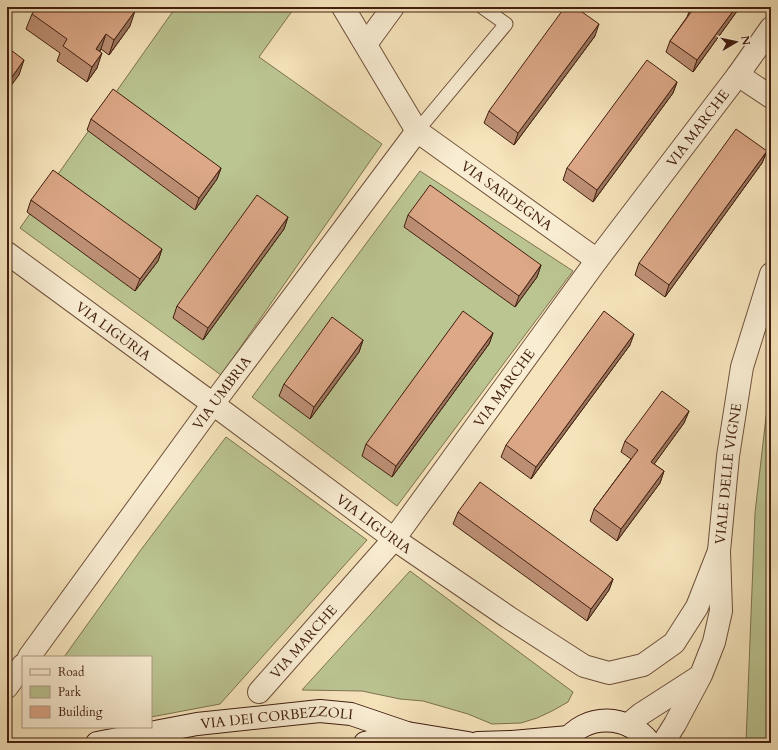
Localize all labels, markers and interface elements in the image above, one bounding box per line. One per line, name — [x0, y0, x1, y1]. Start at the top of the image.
north arrow — [716, 22, 756, 62]
text: N — [737, 35, 754, 47]
street label: VIA MARCHE — [662, 85, 734, 171]
street label: VIA SARDEGNA — [457, 156, 556, 235]
street label: VIA LIGURIA — [72, 297, 155, 365]
street label: VIA MARCHE — [469, 345, 540, 431]
street label: VIA UMBRIA — [188, 352, 256, 434]
street label: VIALE DELLE VIGNE — [711, 401, 746, 545]
street label: VIA LIGURIA — [332, 490, 415, 558]
street label: VIA MARCHE — [266, 601, 342, 683]
legend — [22, 656, 152, 728]
text: Road — [58, 664, 85, 680]
text: Park — [58, 684, 82, 700]
street label: VIA DEI CORBEZZOLI — [200, 702, 354, 734]
text: Building — [58, 704, 103, 720]

